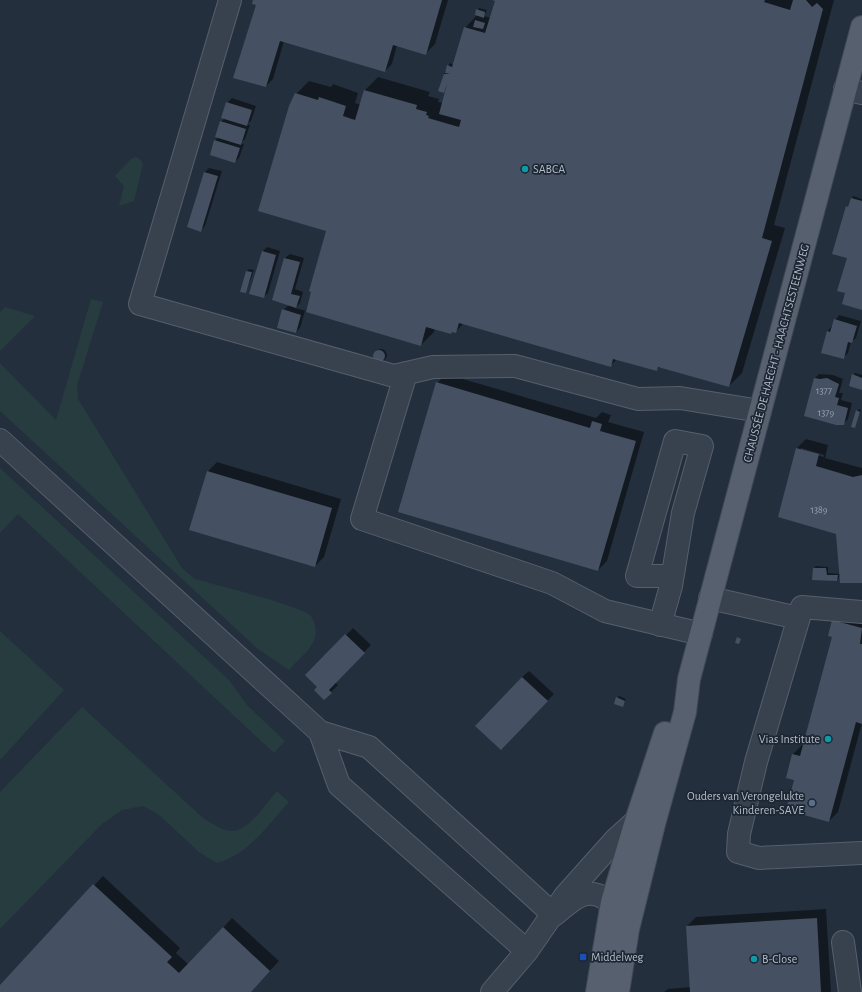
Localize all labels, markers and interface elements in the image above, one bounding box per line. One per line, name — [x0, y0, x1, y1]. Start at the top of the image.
place label: SABCA — [533, 163, 565, 175]
marker: SABCA — [520, 164, 530, 174]
street label: CHAUSSÉE DE HAECHT - HAACHTSESTEENWEG — [740, 242, 811, 463]
house number: 1377 — [816, 386, 832, 396]
house number: 1379 — [818, 408, 835, 418]
house number: 1389 — [811, 505, 828, 515]
place label: Vias Institute — [759, 733, 820, 745]
marker: Vias Institute — [823, 734, 833, 744]
place label: Ouders van Verongelukte Kinderen-SAVE — [687, 790, 804, 816]
marker: Ouders van Verongelukte Kinderen-SAVE — [807, 798, 817, 808]
place label: Middelweg — [591, 951, 644, 963]
marker: Middelweg — [578, 952, 588, 962]
place label: B-Close — [762, 953, 797, 965]
marker: B-Close — [749, 954, 759, 964]

